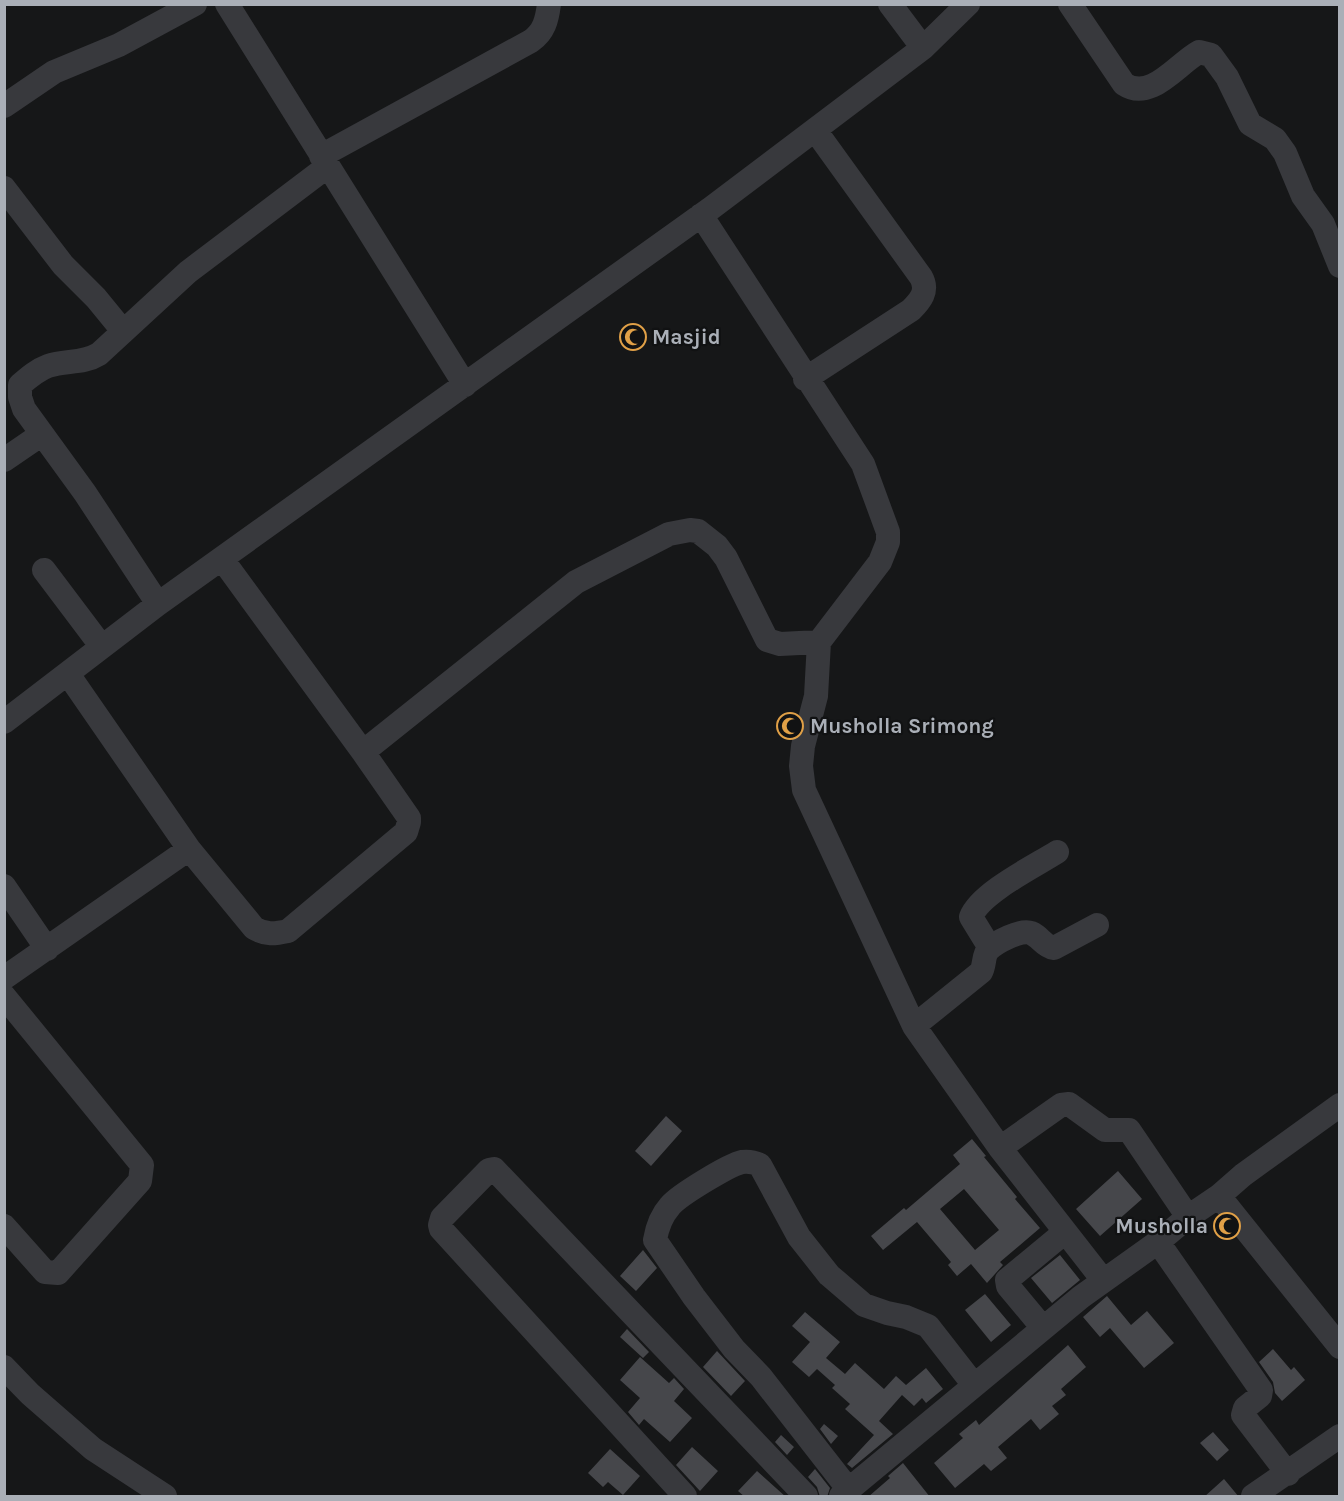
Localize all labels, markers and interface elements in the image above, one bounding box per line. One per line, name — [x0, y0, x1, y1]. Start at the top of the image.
mosque icon: Masjid — [618, 322, 648, 352]
place label: Masjid — [652, 325, 721, 349]
mosque icon: Musholla Srimong — [775, 711, 805, 741]
place label: Musholla Srimong — [810, 714, 994, 738]
mosque icon: Musholla — [1212, 1211, 1242, 1241]
place label: Musholla — [1115, 1214, 1208, 1238]

